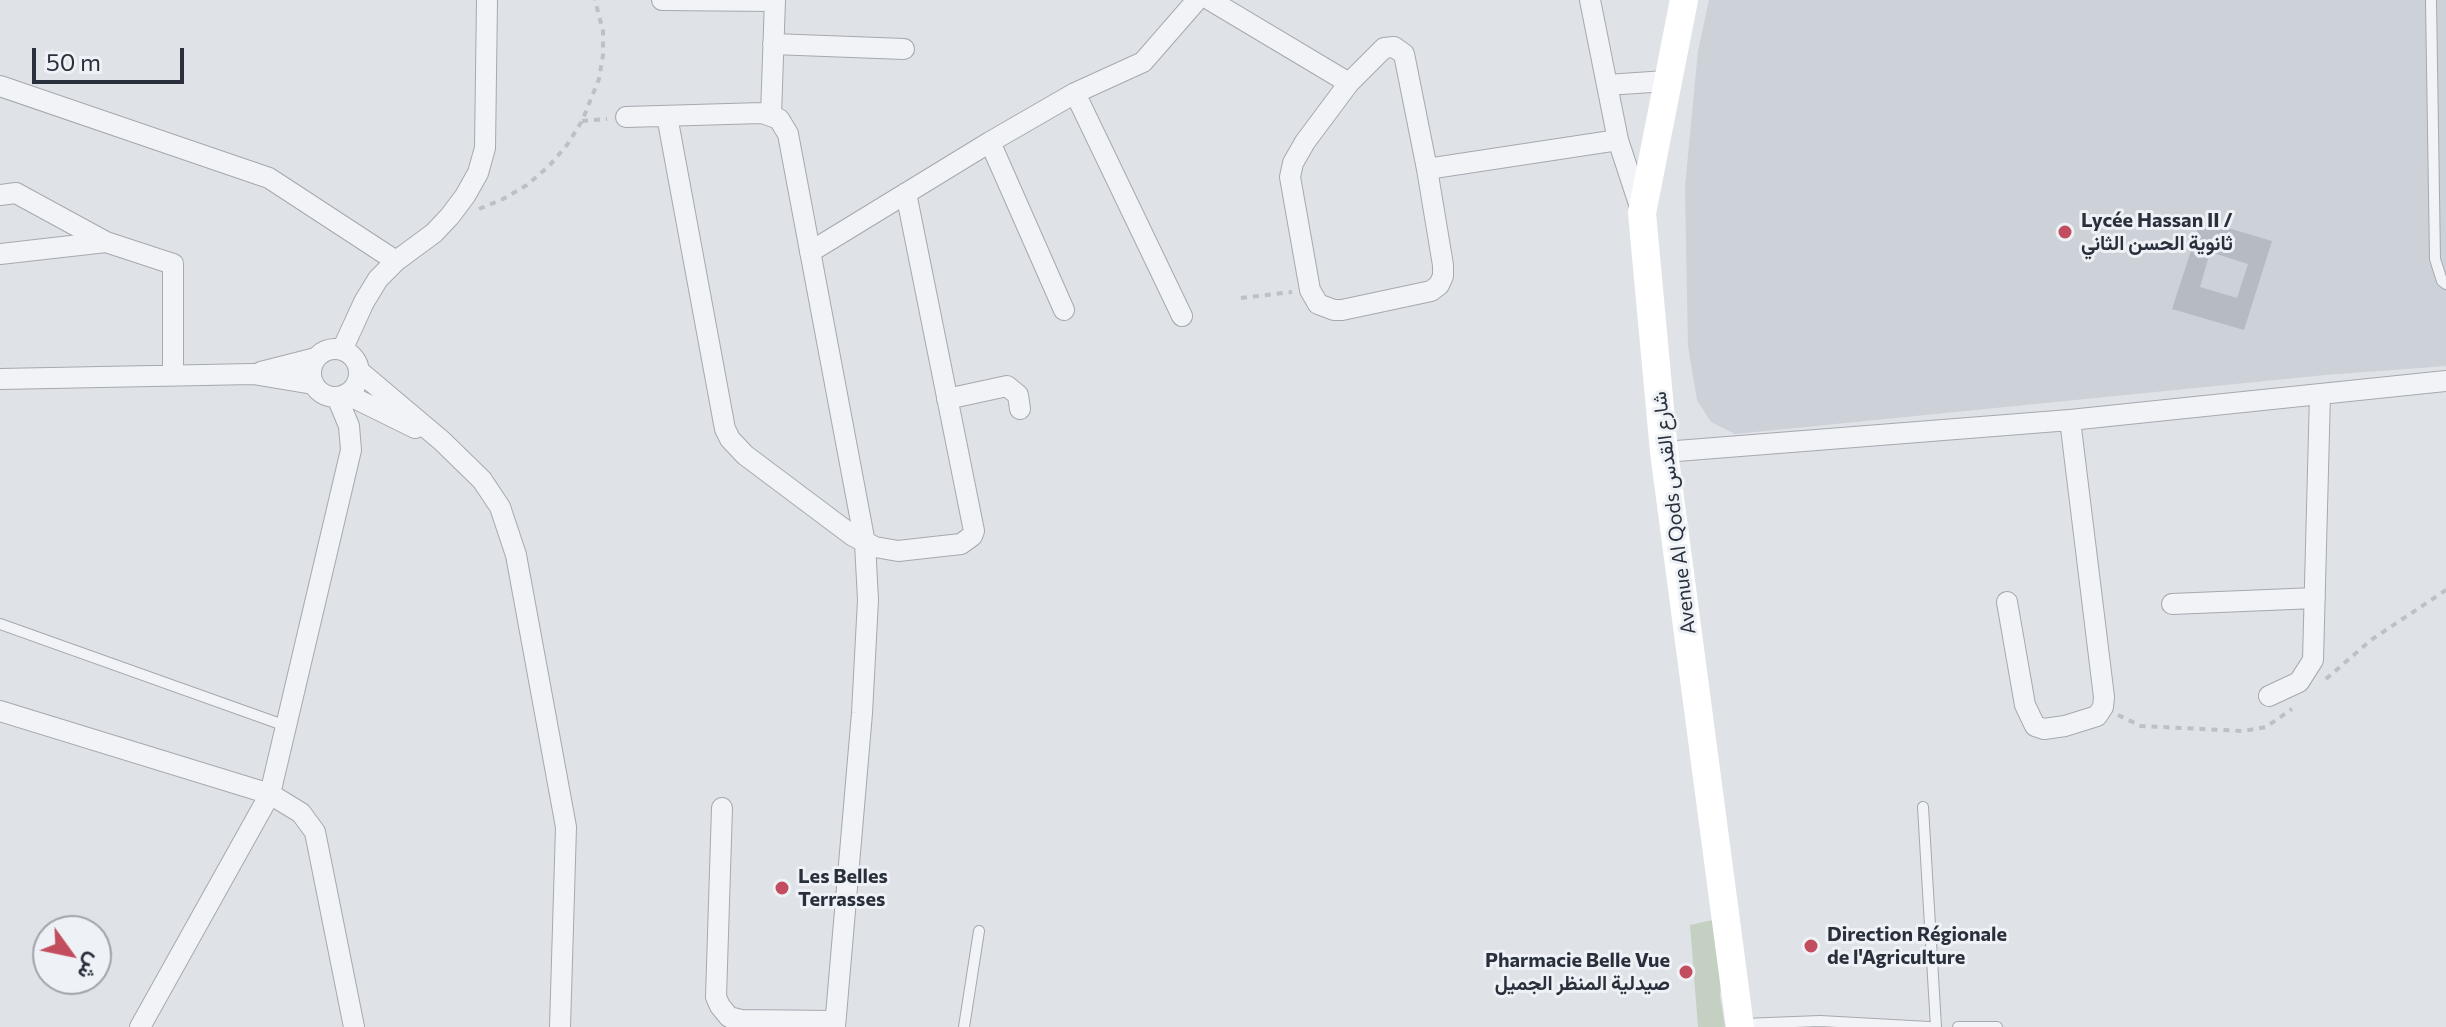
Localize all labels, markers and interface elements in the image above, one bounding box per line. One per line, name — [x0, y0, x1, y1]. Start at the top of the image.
scale bar — [36, 32, 188, 82]
text: 50 m — [46, 47, 101, 76]
place label: Lycée Hassan II / ثانوية الحسن الثاني — [2081, 208, 2233, 255]
marker: Lycée Hassan II / ثانوية الحسن الثاني — [2056, 223, 2074, 241]
street label: Avenue Al Qods شارع القدس — [1647, 390, 1701, 636]
place label: Les Belles Terrasses — [798, 864, 888, 911]
marker: Les Belles Terrasses — [773, 879, 791, 897]
north arrow — [32, 915, 112, 995]
place label: Direction Régionale de l'Agriculture — [1827, 922, 2007, 969]
marker: Direction Régionale de l'Agriculture — [1802, 937, 1820, 955]
place label: Pharmacie Belle Vue صيدلية المنظر الجميل — [1485, 948, 1670, 995]
text: ش — [72, 949, 109, 986]
marker: Pharmacie Belle Vue صيدلية المنظر الجميل — [1677, 963, 1695, 981]

